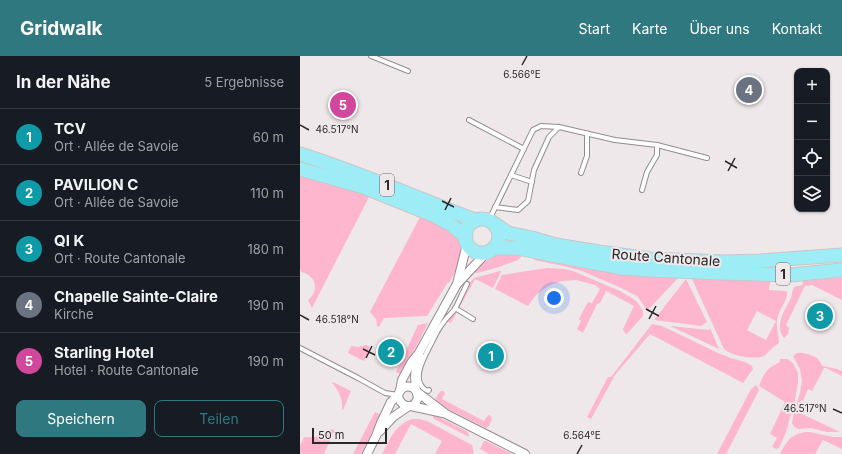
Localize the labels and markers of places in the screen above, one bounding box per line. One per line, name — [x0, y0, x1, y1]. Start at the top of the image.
pin: 4 — [736, 75, 762, 105]
pin: 5 — [330, 90, 356, 120]
pin: 3 — [807, 301, 833, 331]
pin: 2 — [378, 337, 404, 367]
pin: 1 — [478, 341, 504, 371]

